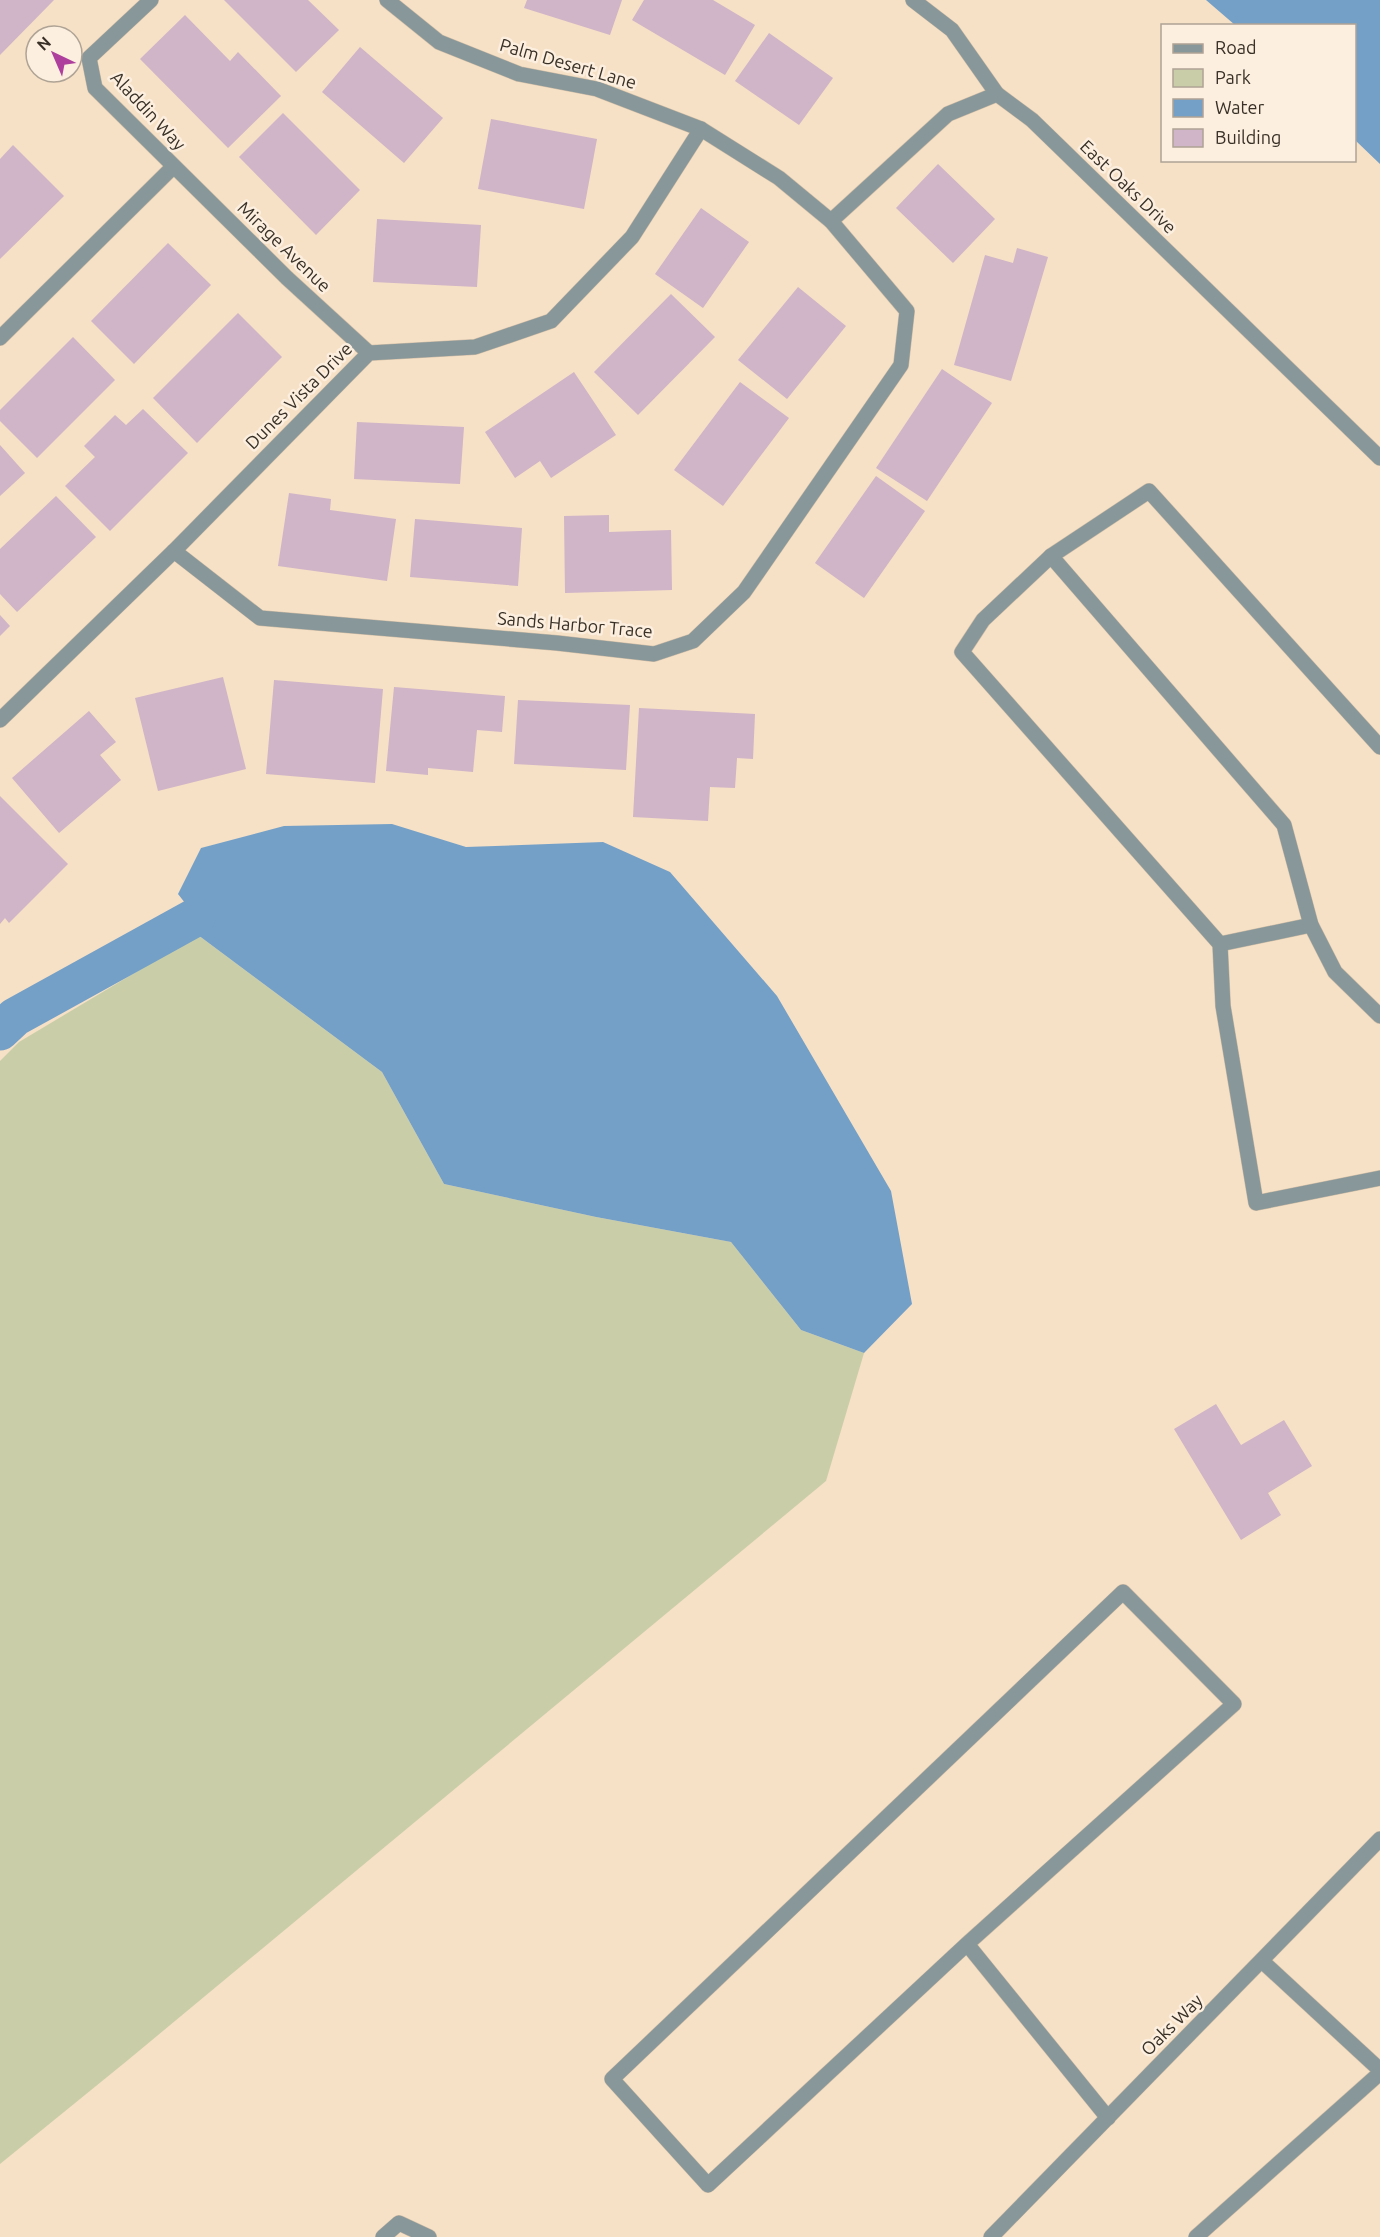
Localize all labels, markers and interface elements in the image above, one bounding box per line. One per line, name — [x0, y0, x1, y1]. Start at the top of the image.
north arrow — [24, 24, 84, 84]
legend — [1161, 24, 1356, 162]
text: N — [33, 33, 54, 54]
street label: Palm Desert Lane — [498, 34, 639, 92]
text: Road — [1215, 37, 1257, 57]
street label: Aladdin Way — [107, 67, 190, 154]
text: Park — [1215, 67, 1251, 87]
text: Water — [1215, 97, 1265, 117]
text: Building — [1215, 127, 1281, 147]
street label: East Oaks Drive — [1077, 136, 1181, 237]
street label: Mirage Avenue — [234, 197, 335, 296]
street label: Dunes Vista Drive — [241, 338, 356, 453]
street label: Sands Harbor Trace — [497, 607, 654, 641]
street label: Oaks Way — [1136, 1989, 1206, 2059]

